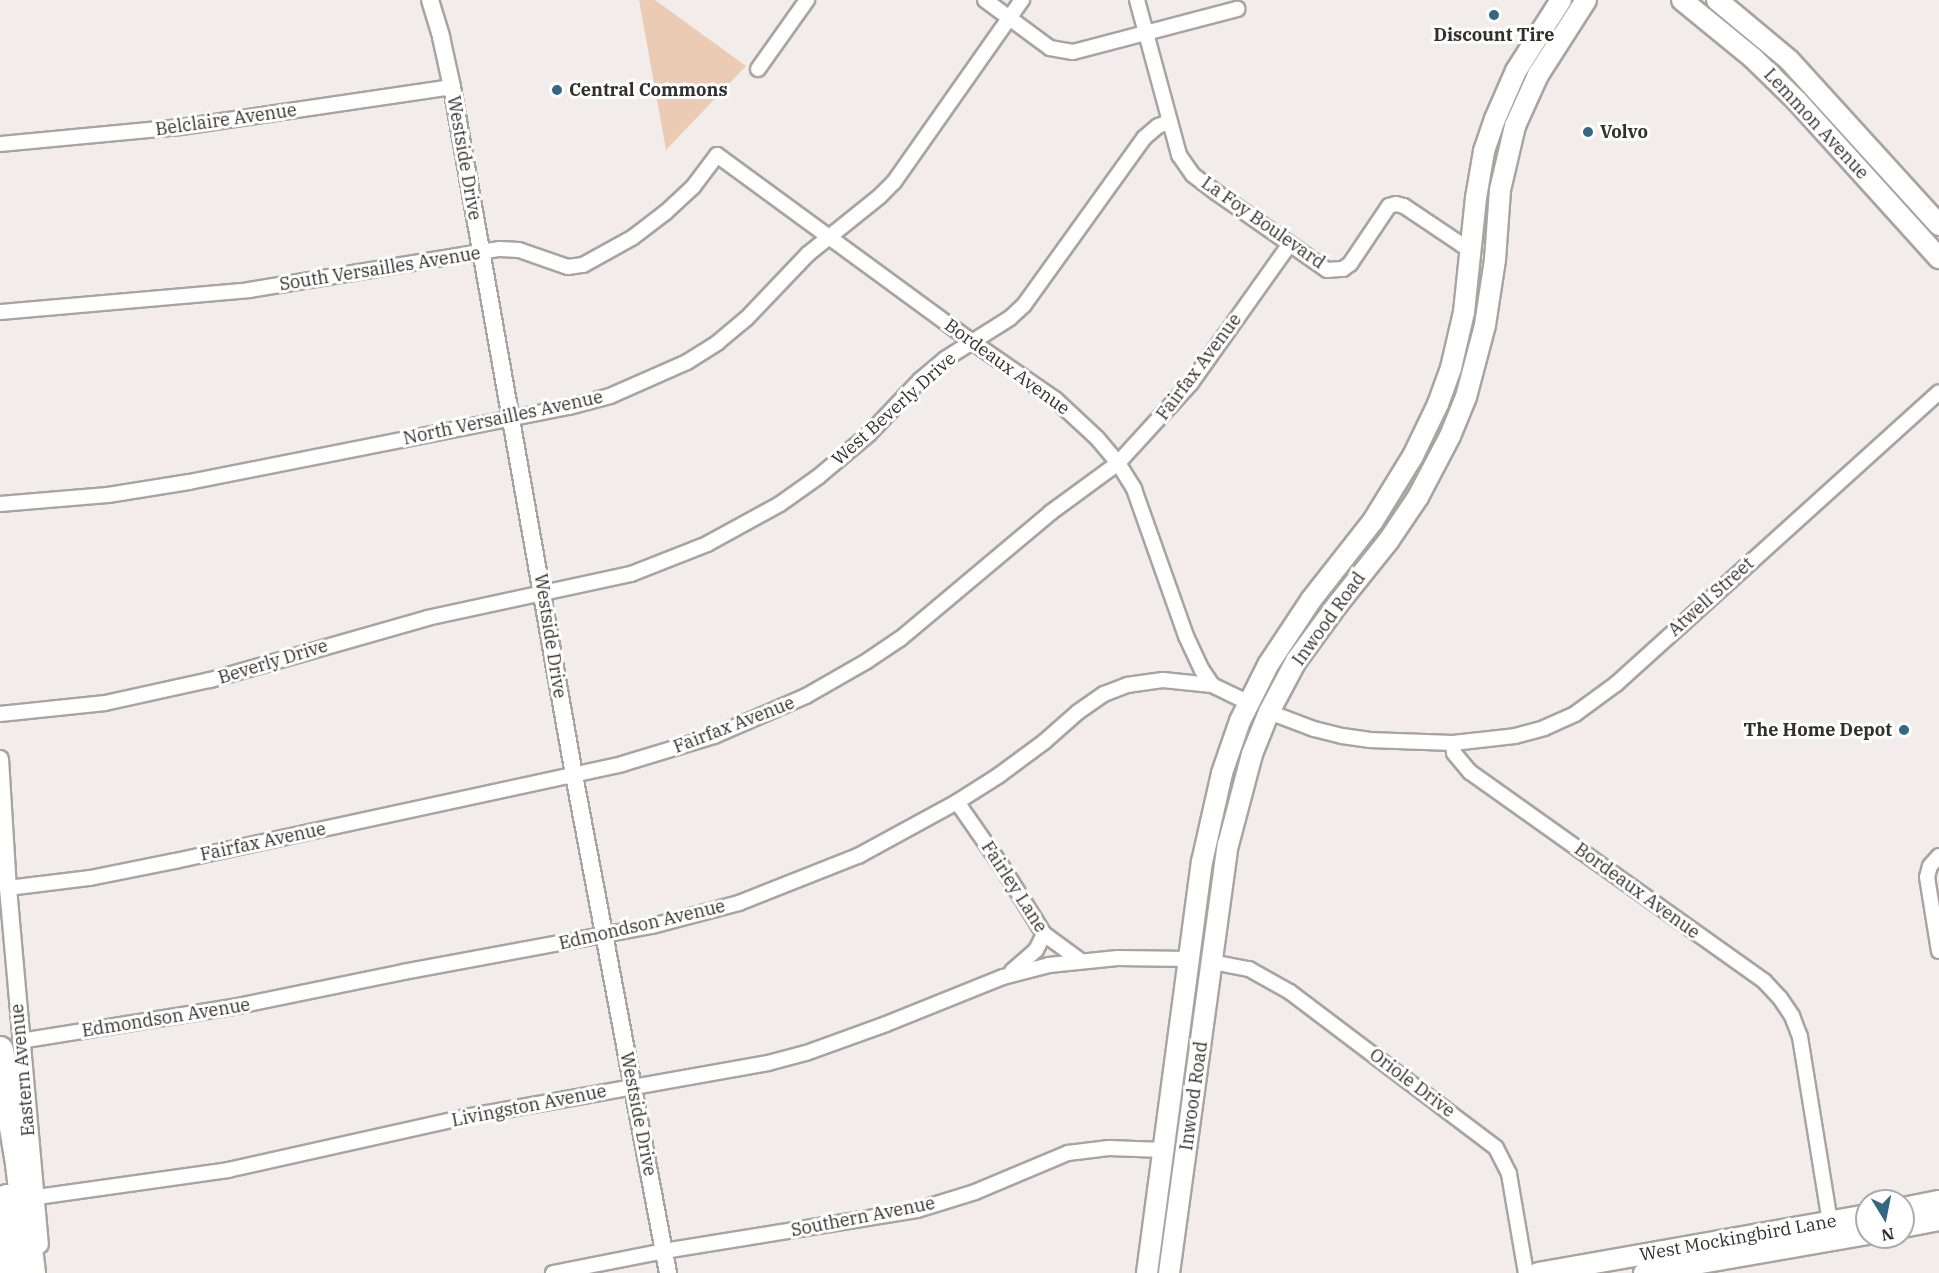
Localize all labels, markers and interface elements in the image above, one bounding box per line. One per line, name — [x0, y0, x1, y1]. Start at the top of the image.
marker: Discount Tire — [1487, 8, 1501, 22]
place label: Discount Tire — [1433, 24, 1555, 46]
street label: Lemmon Avenue — [1759, 64, 1873, 184]
place label: Central Commons — [569, 79, 728, 101]
marker: Central Commons — [550, 83, 564, 97]
street label: Westside Drive — [442, 94, 486, 222]
street label: Belclaire Avenue — [154, 99, 298, 141]
place label: Volvo — [1600, 121, 1648, 143]
marker: Volvo — [1581, 125, 1595, 139]
street label: La Foy Boulevard — [1197, 172, 1329, 274]
street label: South Versailles Avenue — [278, 242, 482, 296]
street label: Fairfax Avenue — [1152, 309, 1246, 425]
street label: Bordeaux Avenue — [940, 314, 1074, 420]
street label: West Beverly Drive — [828, 348, 960, 470]
street label: North Versailles Avenue — [401, 386, 605, 450]
street label: Atwell Street — [1664, 553, 1758, 641]
street label: Inwood Road — [1288, 568, 1370, 670]
street label: Westside Drive — [529, 572, 571, 700]
street label: Beverly Drive — [216, 635, 330, 689]
street label: Fairfax Avenue — [670, 692, 798, 758]
place label: The Home Depot — [1744, 719, 1892, 741]
marker: The Home Depot — [1897, 723, 1911, 737]
street label: Fairfax Avenue — [198, 818, 328, 866]
street label: Fairley Lane — [977, 837, 1051, 937]
street label: Bordeaux Avenue — [1570, 838, 1704, 944]
street label: Edmondson Avenue — [557, 895, 727, 955]
street label: Edmondson Avenue — [80, 994, 252, 1042]
street label: Eastern Avenue — [6, 1003, 40, 1137]
street label: Inwood Road — [1176, 1040, 1212, 1152]
street label: Oriole Drive — [1365, 1044, 1459, 1122]
street label: Westside Drive — [615, 1050, 661, 1178]
street label: Livingston Avenue — [450, 1080, 608, 1132]
north arrow — [1855, 1189, 1915, 1249]
street label: Southern Avenue — [789, 1192, 937, 1242]
street label: West Mockingbird Lane — [1638, 1210, 1838, 1266]
text: N — [1880, 1224, 1896, 1246]

